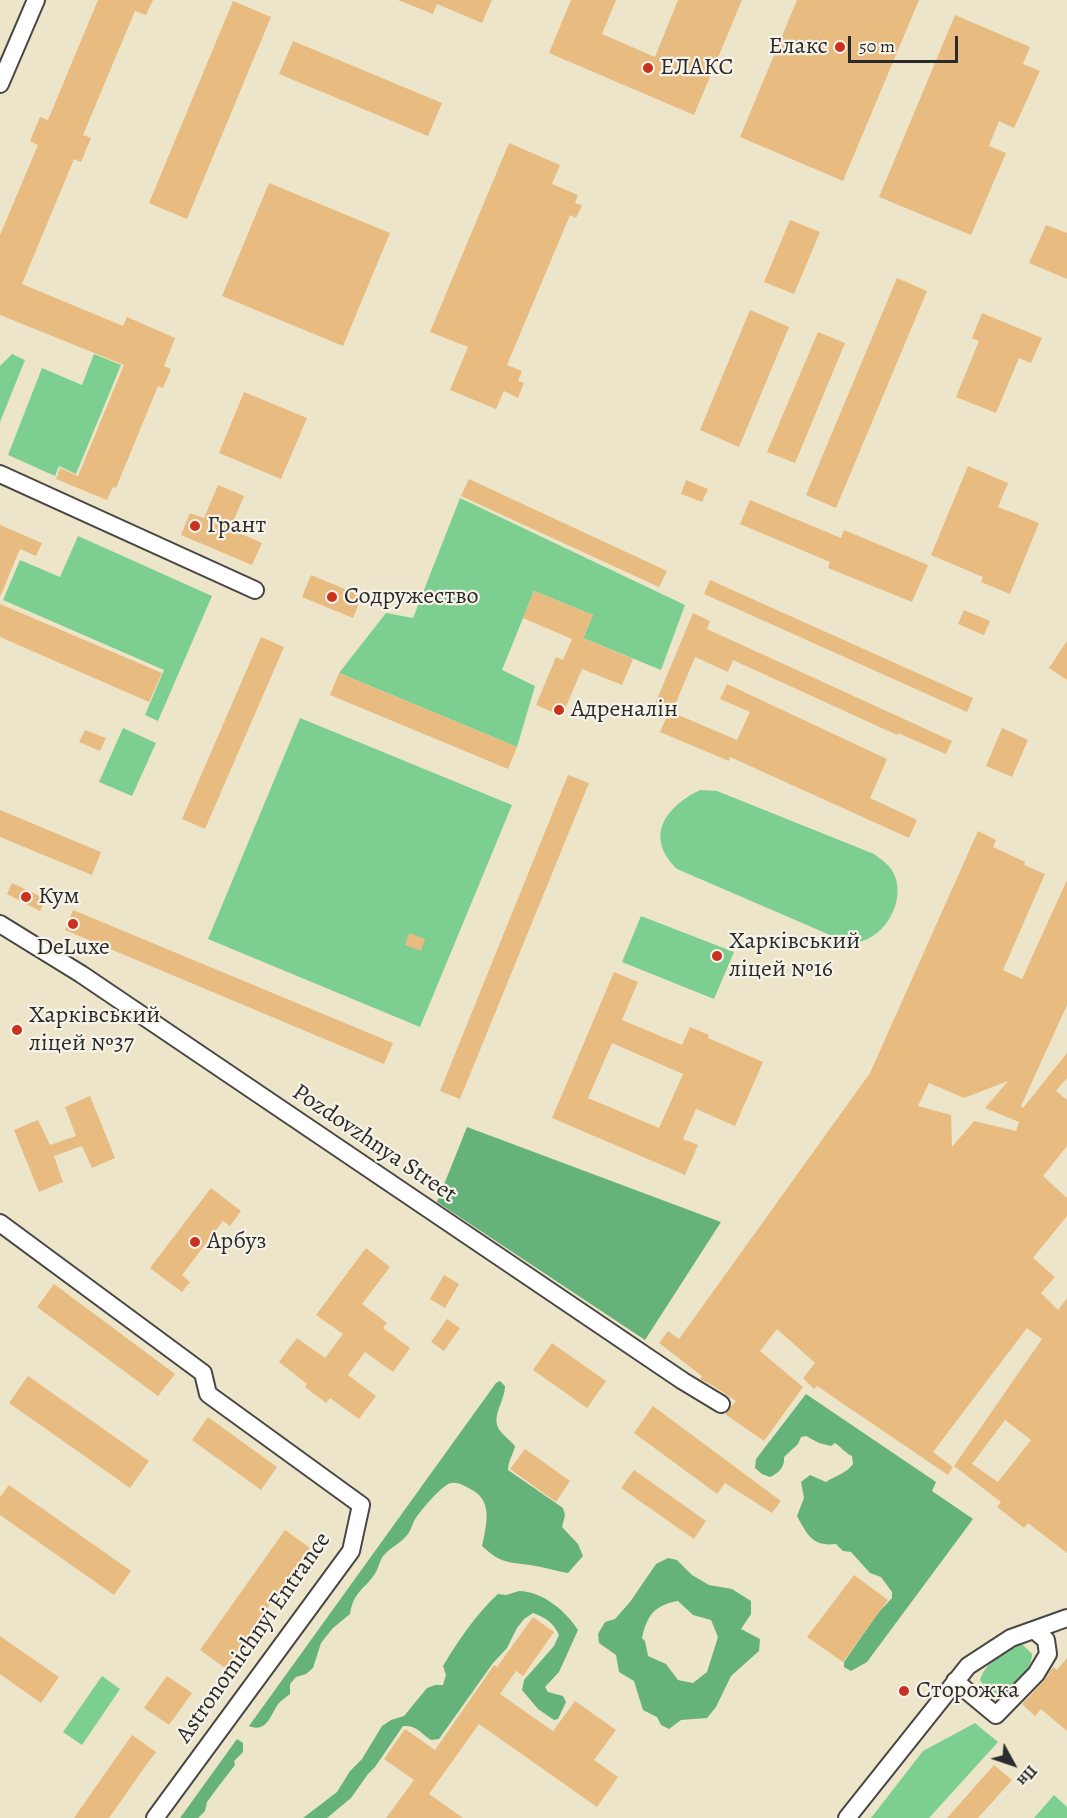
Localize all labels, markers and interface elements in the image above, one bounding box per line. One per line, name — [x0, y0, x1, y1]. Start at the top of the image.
scale bar — [851, 24, 960, 62]
place label: Елакс — [768, 33, 828, 61]
text: 50 m — [859, 34, 895, 58]
marker: Елакс — [833, 40, 847, 54]
place label: ЕЛАКС — [660, 54, 733, 82]
marker: ЕЛАКС — [641, 61, 655, 75]
place label: Грант — [207, 512, 266, 540]
marker: Грант — [188, 519, 202, 533]
place label: Содружество — [344, 583, 479, 611]
marker: Содружество — [325, 590, 339, 604]
place label: Адреналін — [571, 696, 678, 724]
marker: Адреналін — [552, 703, 566, 717]
place label: Кум — [38, 883, 80, 911]
marker: Кум — [19, 890, 33, 904]
marker: DeLuxe — [66, 917, 80, 931]
place label: Харківський ліцей №16 — [729, 928, 860, 984]
place label: DeLuxe — [36, 934, 110, 962]
marker: Харківський ліцей №16 — [710, 949, 724, 963]
place label: Харківський ліцей №37 — [29, 1002, 160, 1058]
marker: Харківський ліцей №37 — [10, 1023, 24, 1037]
street label: Pozdovzhnya Street — [286, 1078, 462, 1210]
place label: Арбуз — [207, 1228, 267, 1256]
marker: Арбуз — [188, 1235, 202, 1249]
street label: Astronomichnyi Entrance — [170, 1527, 338, 1749]
place label: Сторожка — [916, 1677, 1019, 1705]
marker: Сторожка — [897, 1684, 911, 1698]
north arrow — [983, 1734, 1043, 1794]
text: Пн — [1012, 1760, 1042, 1791]

